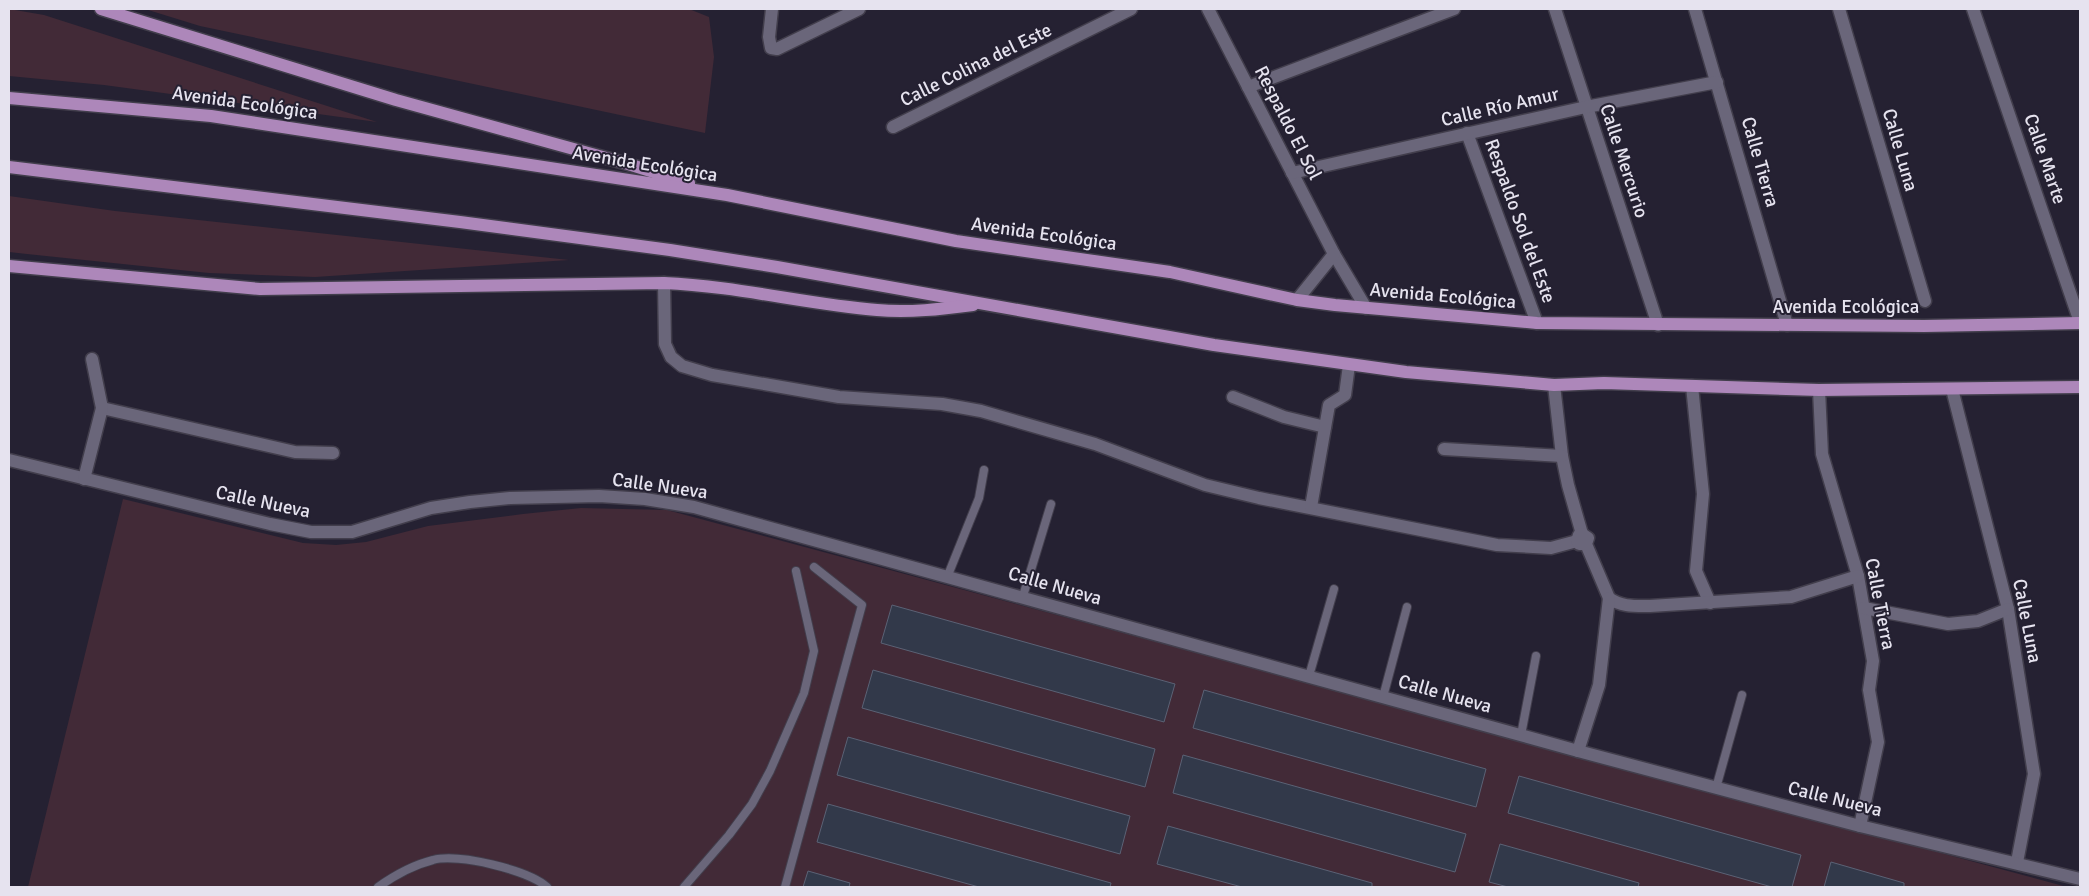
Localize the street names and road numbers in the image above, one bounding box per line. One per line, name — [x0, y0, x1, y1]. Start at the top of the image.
street label: Calle Colina del Este — [896, 18, 1056, 112]
street label: Respaldo El Sol — [1249, 62, 1327, 184]
street label: Avenida Ecológica — [171, 81, 319, 125]
street label: Calle Río Amur — [1439, 82, 1561, 132]
street label: Calle Mercurio — [1594, 101, 1654, 221]
street label: Calle Luna — [1877, 106, 1923, 194]
street label: Calle Marte — [2018, 111, 2072, 207]
street label: Calle Tierra — [1736, 114, 1784, 210]
street label: Respaldo Sol del Este — [1479, 136, 1561, 306]
street label: Avenida Ecológica — [571, 141, 719, 187]
street label: Avenida Ecológica — [970, 212, 1118, 256]
street label: Avenida Ecológica — [1369, 278, 1517, 314]
street label: Avenida Ecológica — [1773, 295, 1919, 319]
street label: Calle Nueva — [611, 467, 709, 505]
street label: Calle Nueva — [213, 480, 313, 524]
street label: Calle Tierra — [1859, 556, 1901, 652]
street label: Calle Nueva — [1005, 561, 1105, 611]
street label: Calle Luna — [2007, 577, 2047, 665]
street label: Calle Nueva — [1395, 669, 1495, 719]
street label: Calle Nueva — [1785, 776, 1885, 822]

